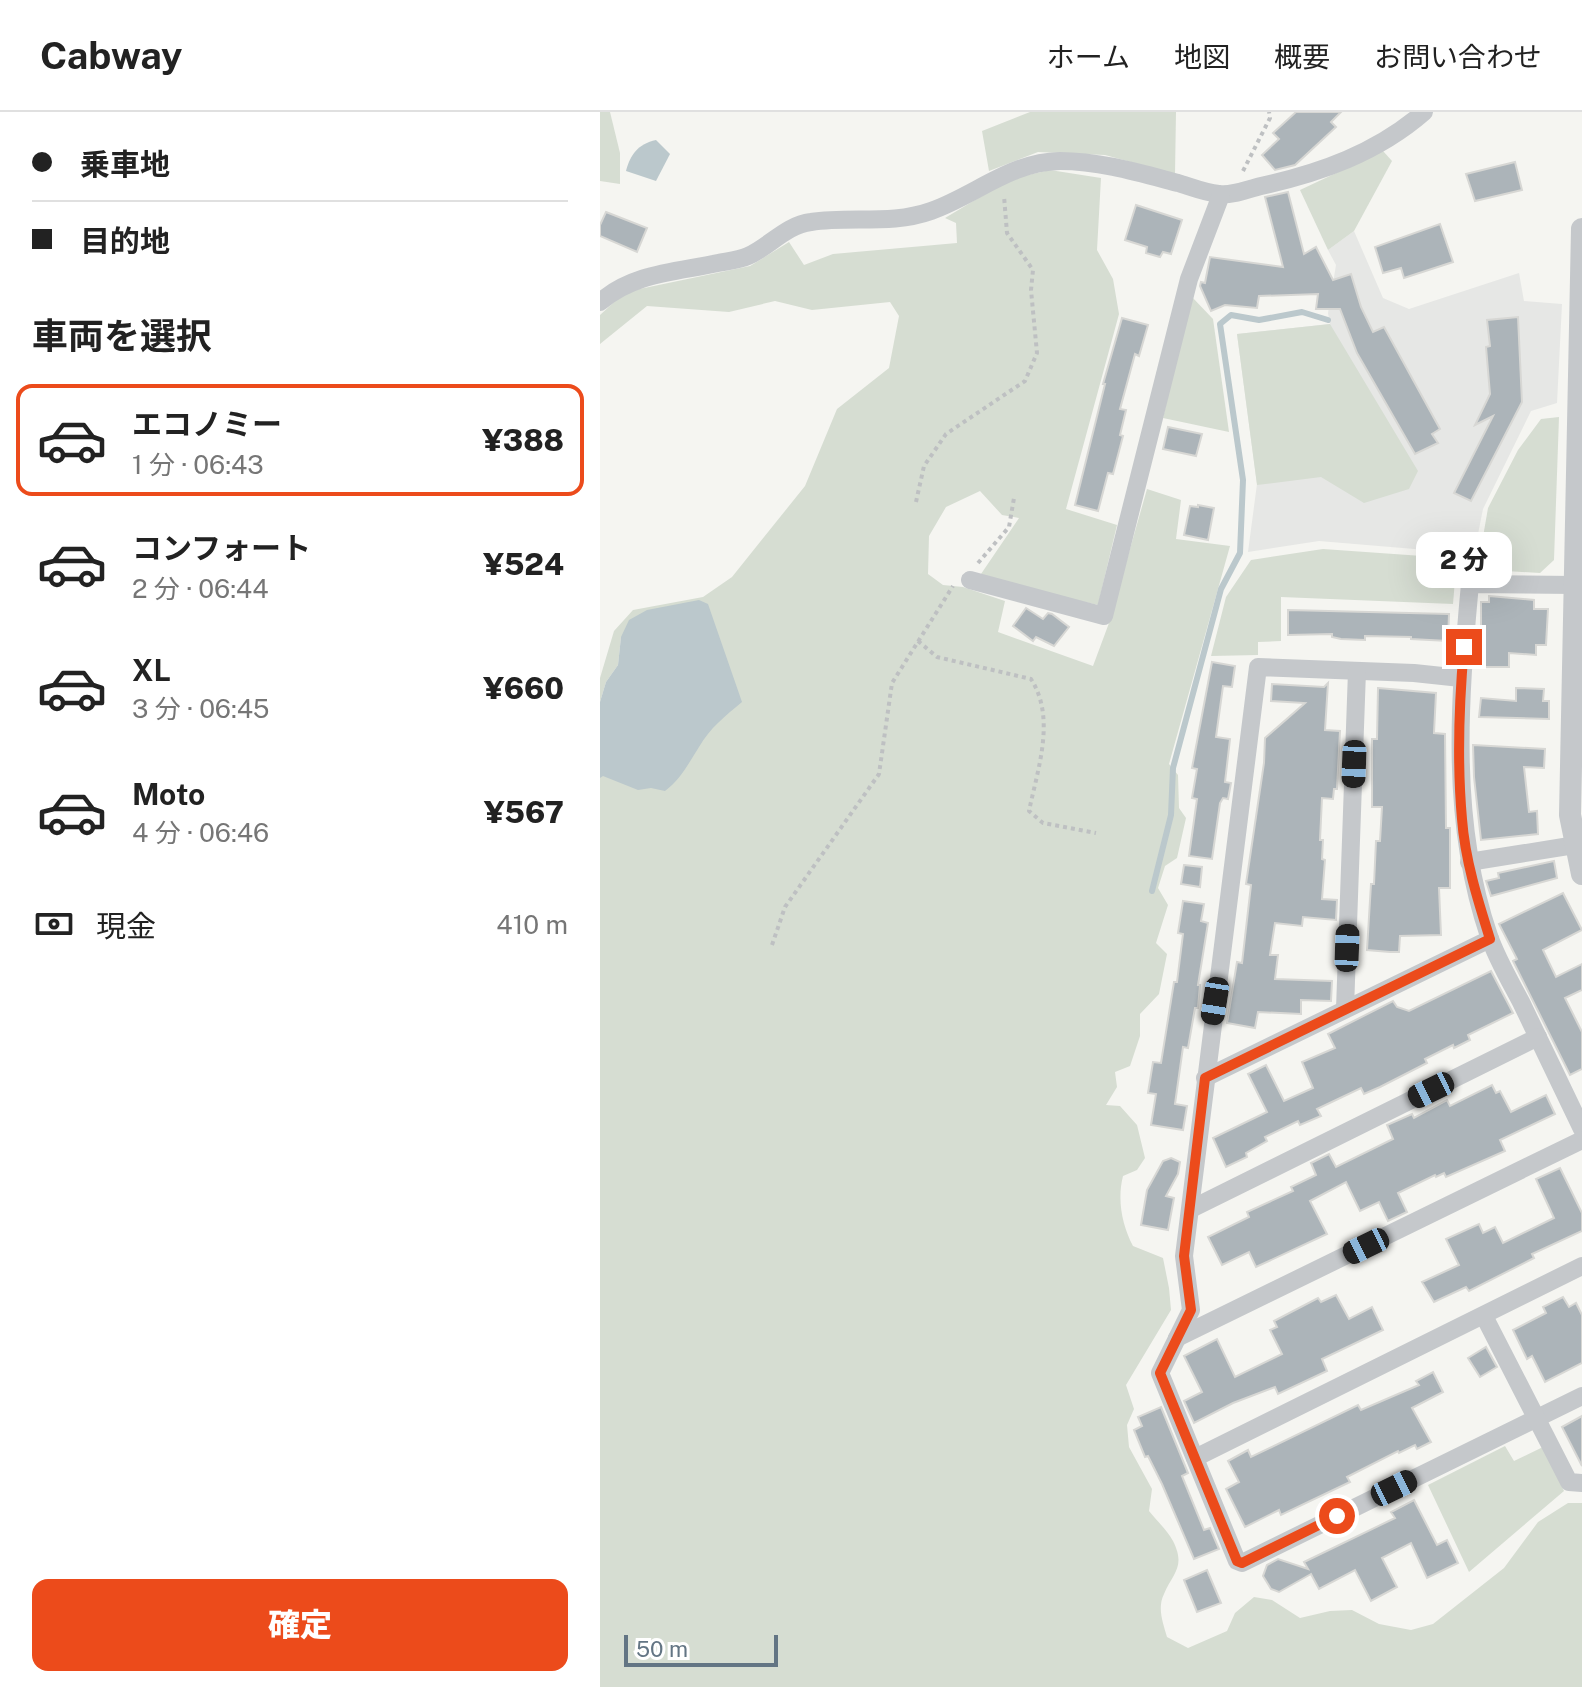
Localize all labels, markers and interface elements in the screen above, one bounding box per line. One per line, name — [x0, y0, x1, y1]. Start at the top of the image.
text: Cabway — [40, 33, 182, 78]
text: ホーム — [1047, 40, 1130, 73]
text: 地図 — [1174, 40, 1230, 73]
text: 概要 — [1274, 40, 1330, 73]
text: お問い合わせ — [1374, 40, 1542, 73]
text: 乗車地 — [80, 146, 170, 182]
text: 目的地 — [80, 223, 170, 259]
text: 車両を選択 — [32, 315, 212, 357]
icon: car — [36, 404, 108, 476]
text: エコノミー — [132, 406, 282, 442]
text: ¥388 — [482, 422, 564, 458]
text: 1 分 · 06:43 — [132, 449, 264, 480]
icon: car — [36, 528, 108, 600]
text: コンフォート — [132, 530, 311, 566]
callout: 2 分 — [1416, 531, 1512, 587]
text: 2 分 — [1440, 544, 1488, 575]
text: ¥524 — [483, 546, 564, 582]
text: 2 分 · 06:44 — [132, 573, 269, 604]
route end — [1446, 629, 1482, 665]
icon: car — [36, 652, 108, 724]
text: XL — [132, 652, 171, 688]
text: ¥660 — [483, 670, 564, 706]
text: 3 分 · 06:45 — [132, 693, 270, 724]
car — [1341, 740, 1367, 788]
icon: car — [36, 776, 108, 848]
text: Moto — [132, 776, 205, 812]
text: ¥567 — [484, 794, 564, 830]
text: 4 分 · 06:46 — [132, 817, 269, 848]
icon: cash — [32, 902, 76, 946]
text: 現金 — [96, 908, 156, 944]
text: 410 m — [496, 909, 568, 940]
car — [1334, 924, 1360, 972]
car — [1199, 975, 1231, 1027]
car — [1404, 1069, 1458, 1111]
car — [1339, 1225, 1393, 1267]
car — [1367, 1467, 1421, 1509]
route start — [1319, 1498, 1355, 1534]
button: 確定 — [32, 1579, 568, 1671]
scale bar — [624, 1631, 778, 1667]
text: 50 m — [636, 1636, 688, 1662]

